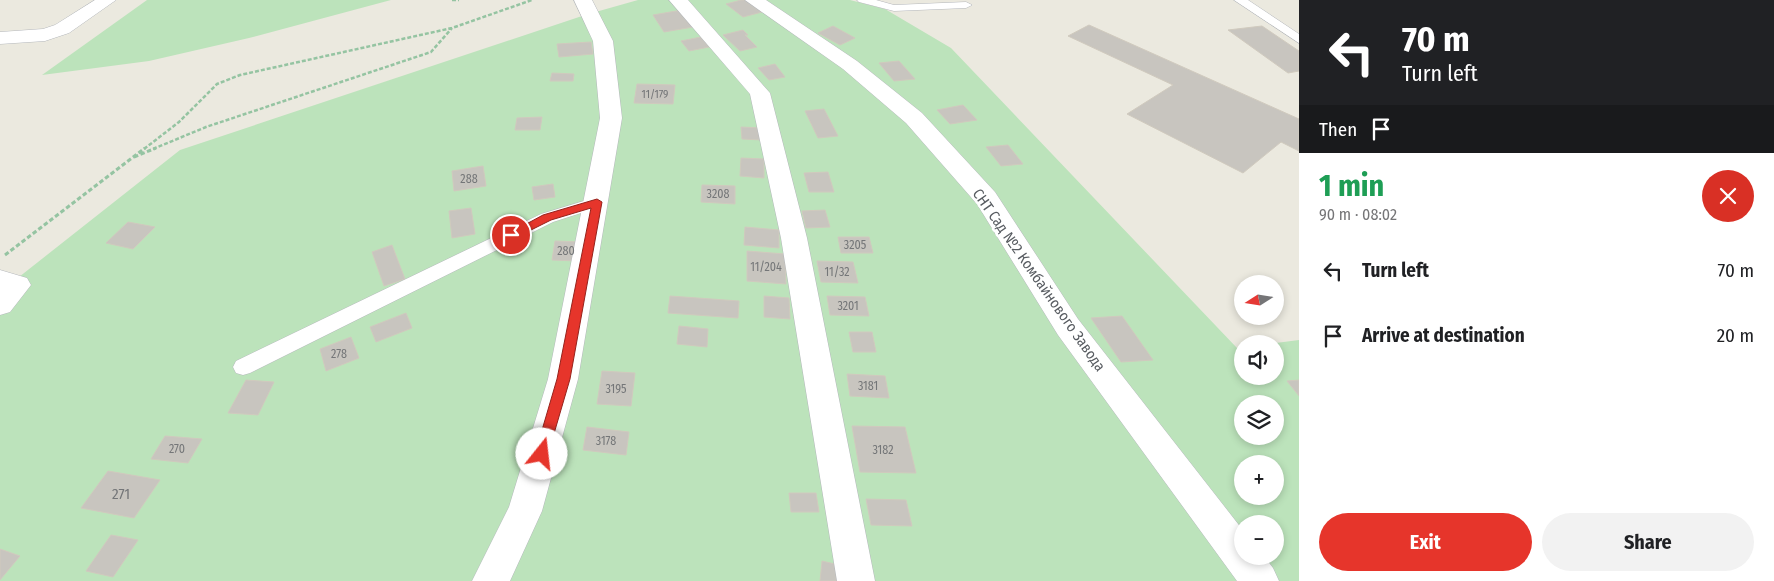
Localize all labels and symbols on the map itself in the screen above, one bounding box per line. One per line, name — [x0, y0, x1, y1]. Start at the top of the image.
house number: 11/179 — [642, 88, 668, 101]
house number: 288 — [460, 172, 478, 186]
street label: СНТ Сад №2 Комбайнового Завода — [969, 185, 1109, 375]
house number: 3208 — [707, 187, 729, 201]
pin — [490, 214, 532, 256]
house number: 3205 — [844, 238, 867, 252]
house number: 280 — [557, 244, 575, 258]
house number: 11/204 — [750, 260, 782, 274]
house number: 11/32 — [824, 265, 850, 279]
north arrow — [1234, 275, 1284, 325]
house number: 3201 — [837, 299, 859, 313]
house number: 278 — [331, 347, 347, 361]
house number: 3181 — [858, 379, 878, 393]
house number: 3195 — [605, 382, 627, 396]
position arrow — [515, 427, 567, 479]
house number: 3178 — [596, 434, 616, 448]
house number: 270 — [169, 442, 185, 456]
house number: 3182 — [872, 443, 894, 457]
house number: 271 — [112, 485, 130, 503]

